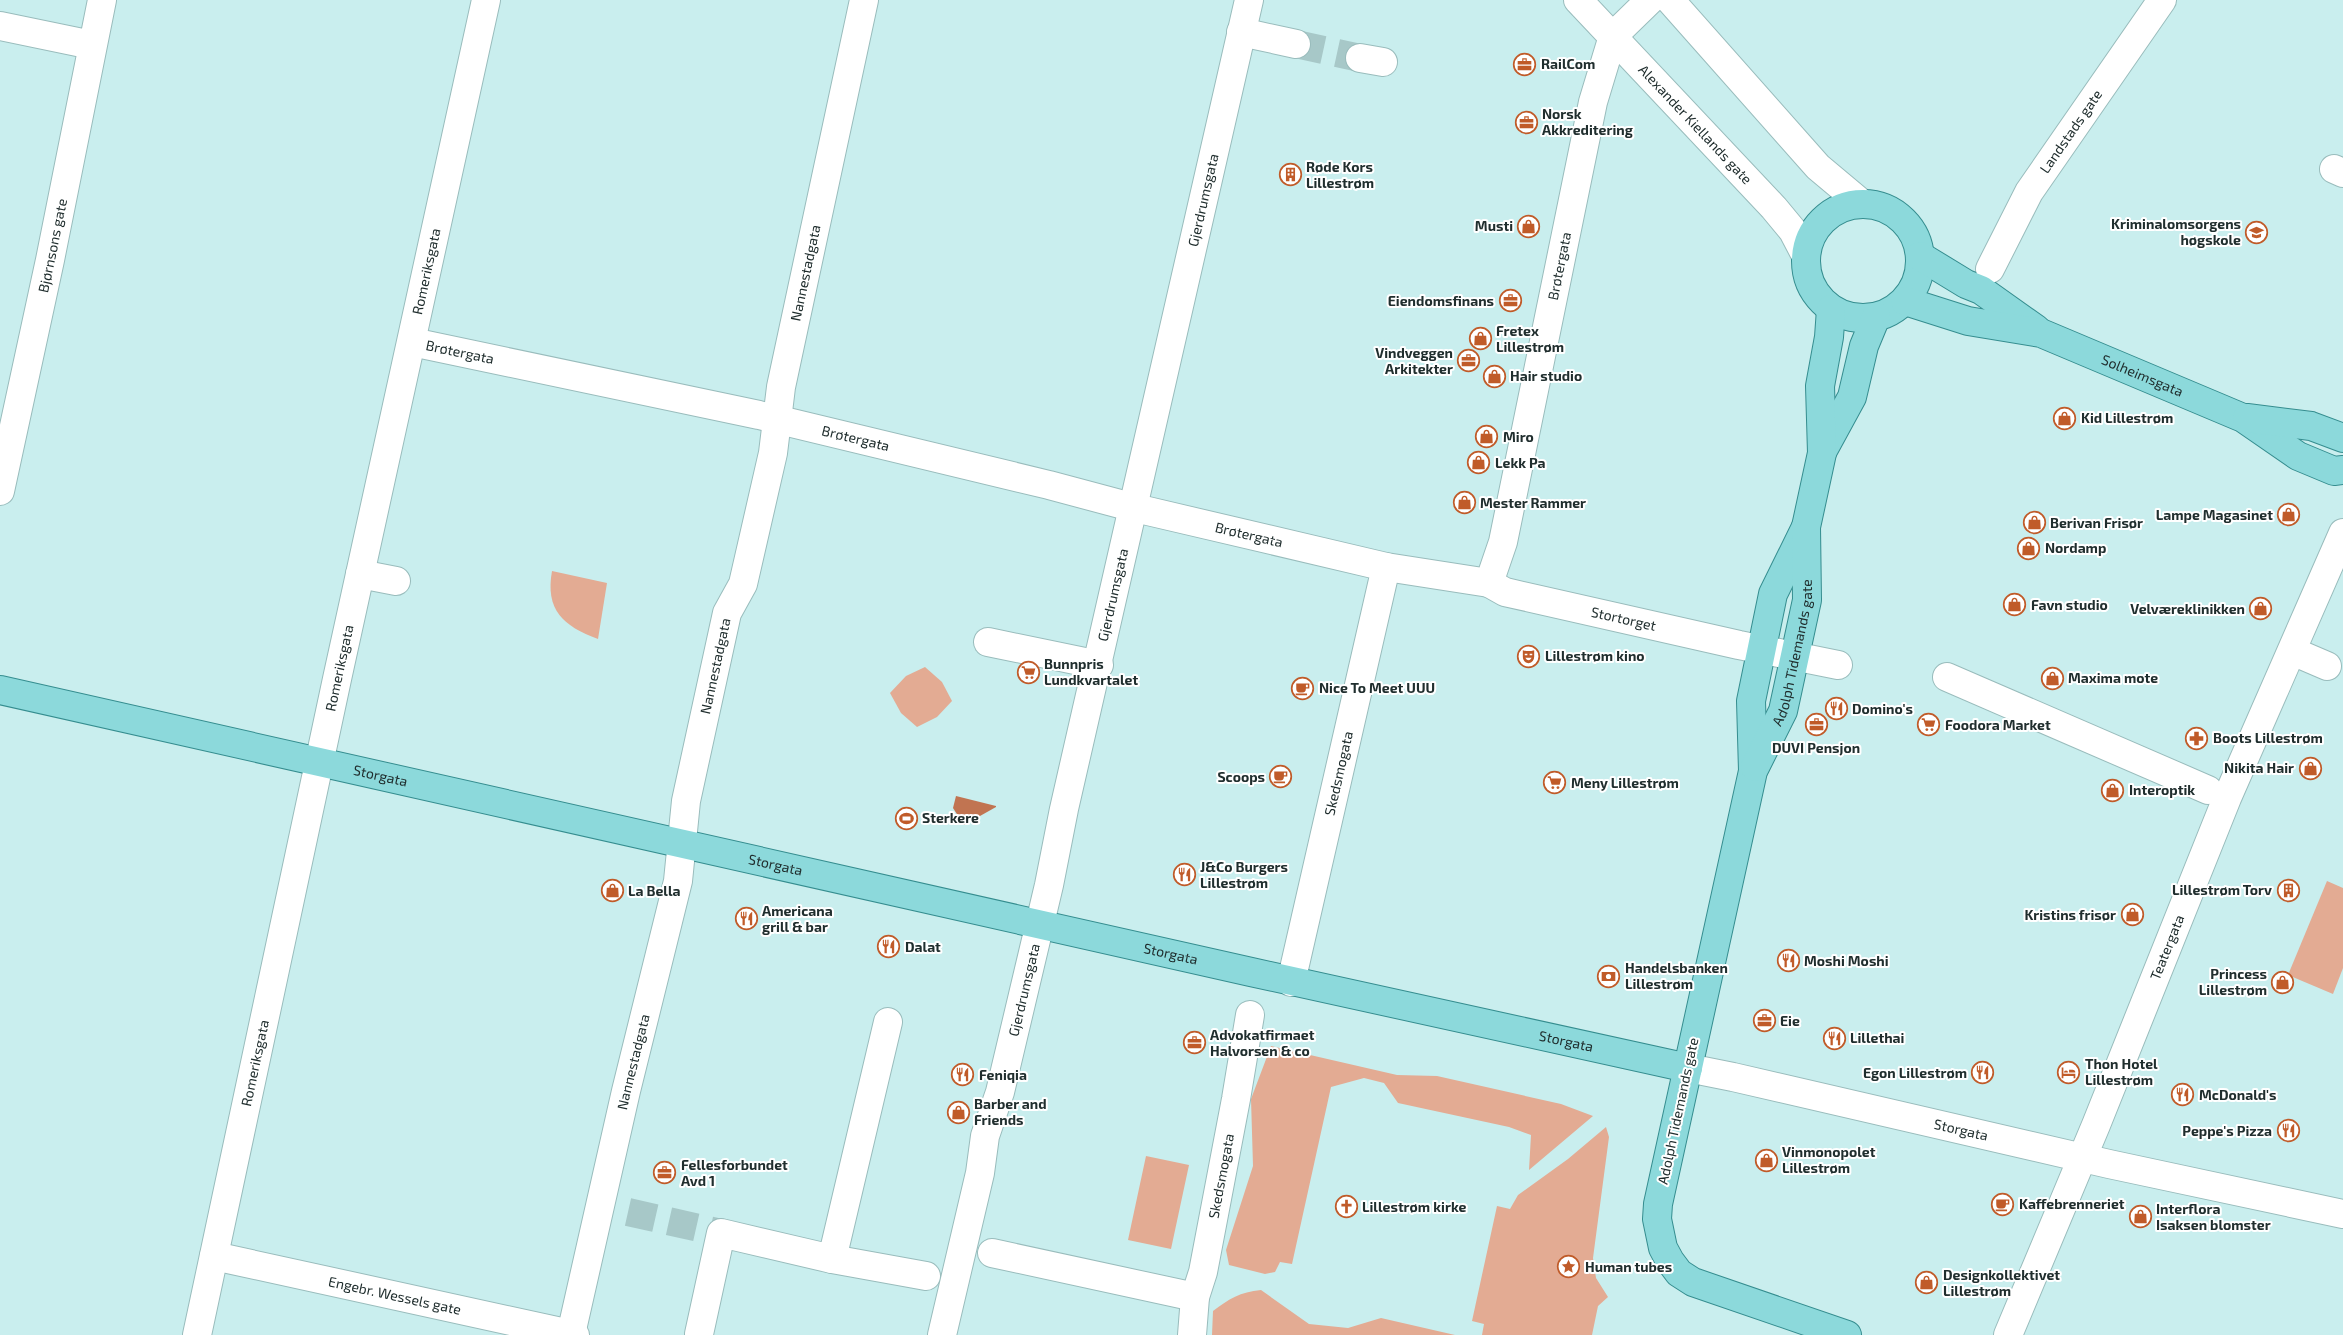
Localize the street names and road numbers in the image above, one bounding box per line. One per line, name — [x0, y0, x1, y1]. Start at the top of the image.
street label: Alexander Kiellands gate — [1635, 61, 1756, 187]
street label: Landstads gate — [2036, 86, 2105, 176]
street label: Gjerdrumsgata — [1184, 152, 1222, 248]
street label: Bjørnsons gate — [34, 197, 70, 294]
street label: Nannestadgata — [786, 223, 824, 323]
street label: Romeriksgata — [408, 226, 444, 316]
street label: Brøtergata — [1544, 230, 1574, 302]
street label: Brøtergata — [424, 336, 496, 367]
street label: Solheimsgata — [2099, 350, 2186, 400]
street label: Brøtergata — [820, 421, 891, 454]
street label: Brøtergata — [1213, 518, 1285, 550]
street label: Gjerdrumsgata — [1094, 547, 1131, 643]
street label: Adolph Tidemands gate — [1768, 579, 1815, 728]
street label: Stortorget — [1590, 603, 1658, 634]
street label: Nannestadgata — [696, 616, 734, 716]
street label: Romeriksgata — [321, 623, 357, 713]
street label: Skedsmogata — [1320, 729, 1356, 817]
street label: Storgata — [352, 761, 409, 790]
street label: Storgata — [747, 850, 804, 879]
street label: Teatergata — [2146, 912, 2187, 982]
street label: Storgata — [1142, 939, 1199, 968]
street label: Gjerdrumsgata — [1004, 942, 1043, 1038]
street label: Nannestadgata — [613, 1012, 653, 1111]
street label: Romeriksgata — [237, 1018, 272, 1108]
street label: Storgata — [1537, 1027, 1595, 1055]
street label: Adolph Tidemands gate — [1654, 1036, 1701, 1186]
street label: Storgata — [1932, 1115, 1990, 1144]
street label: Skedsmogata — [1204, 1132, 1237, 1220]
street label: Engebr. Wessels gate — [327, 1272, 463, 1318]

